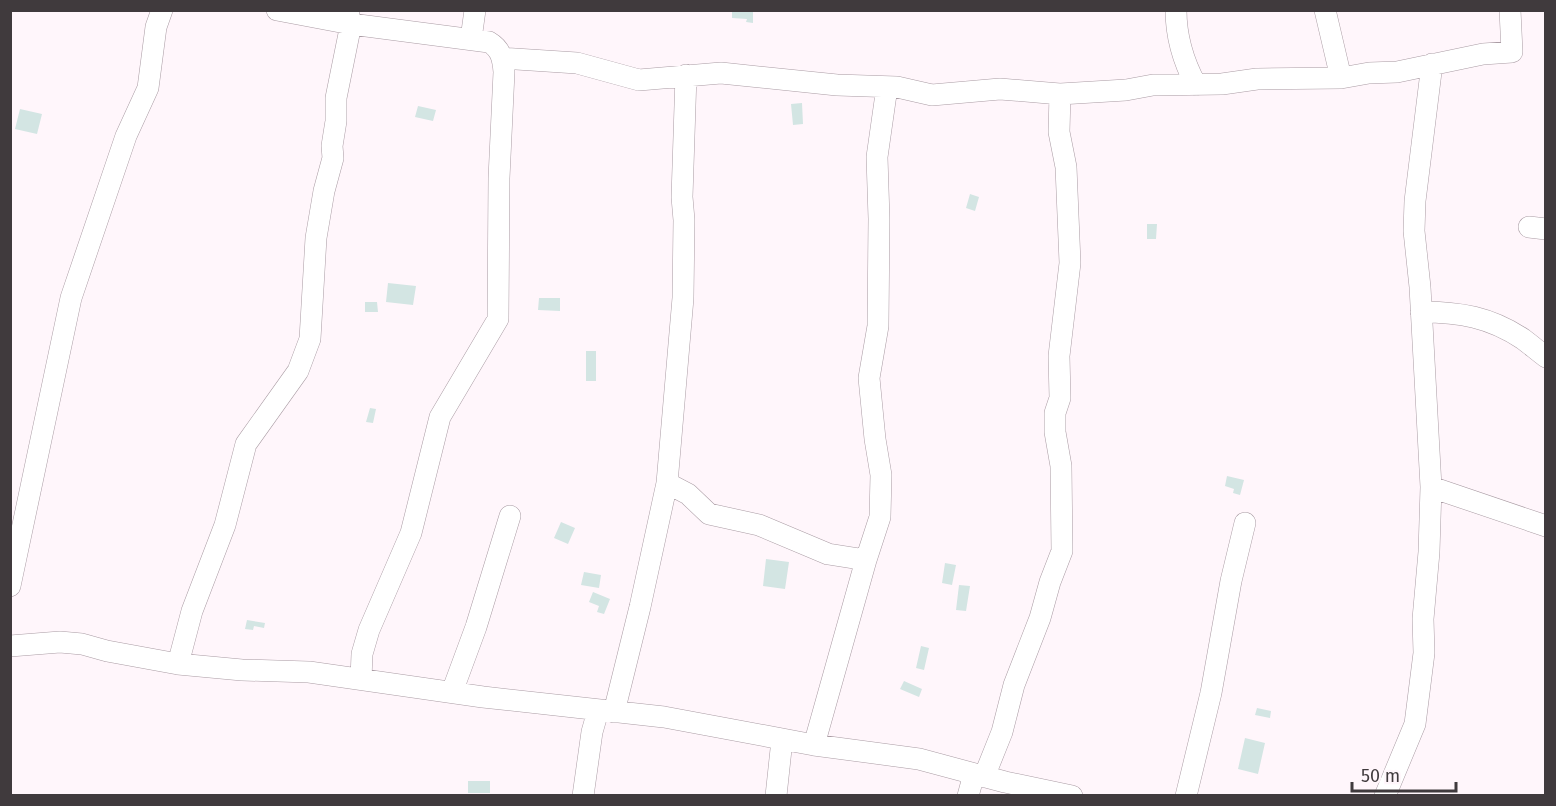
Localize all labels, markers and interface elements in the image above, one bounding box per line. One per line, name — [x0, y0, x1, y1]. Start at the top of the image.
scale bar — [1352, 755, 1456, 793]
text: 50 m — [1361, 765, 1400, 787]

